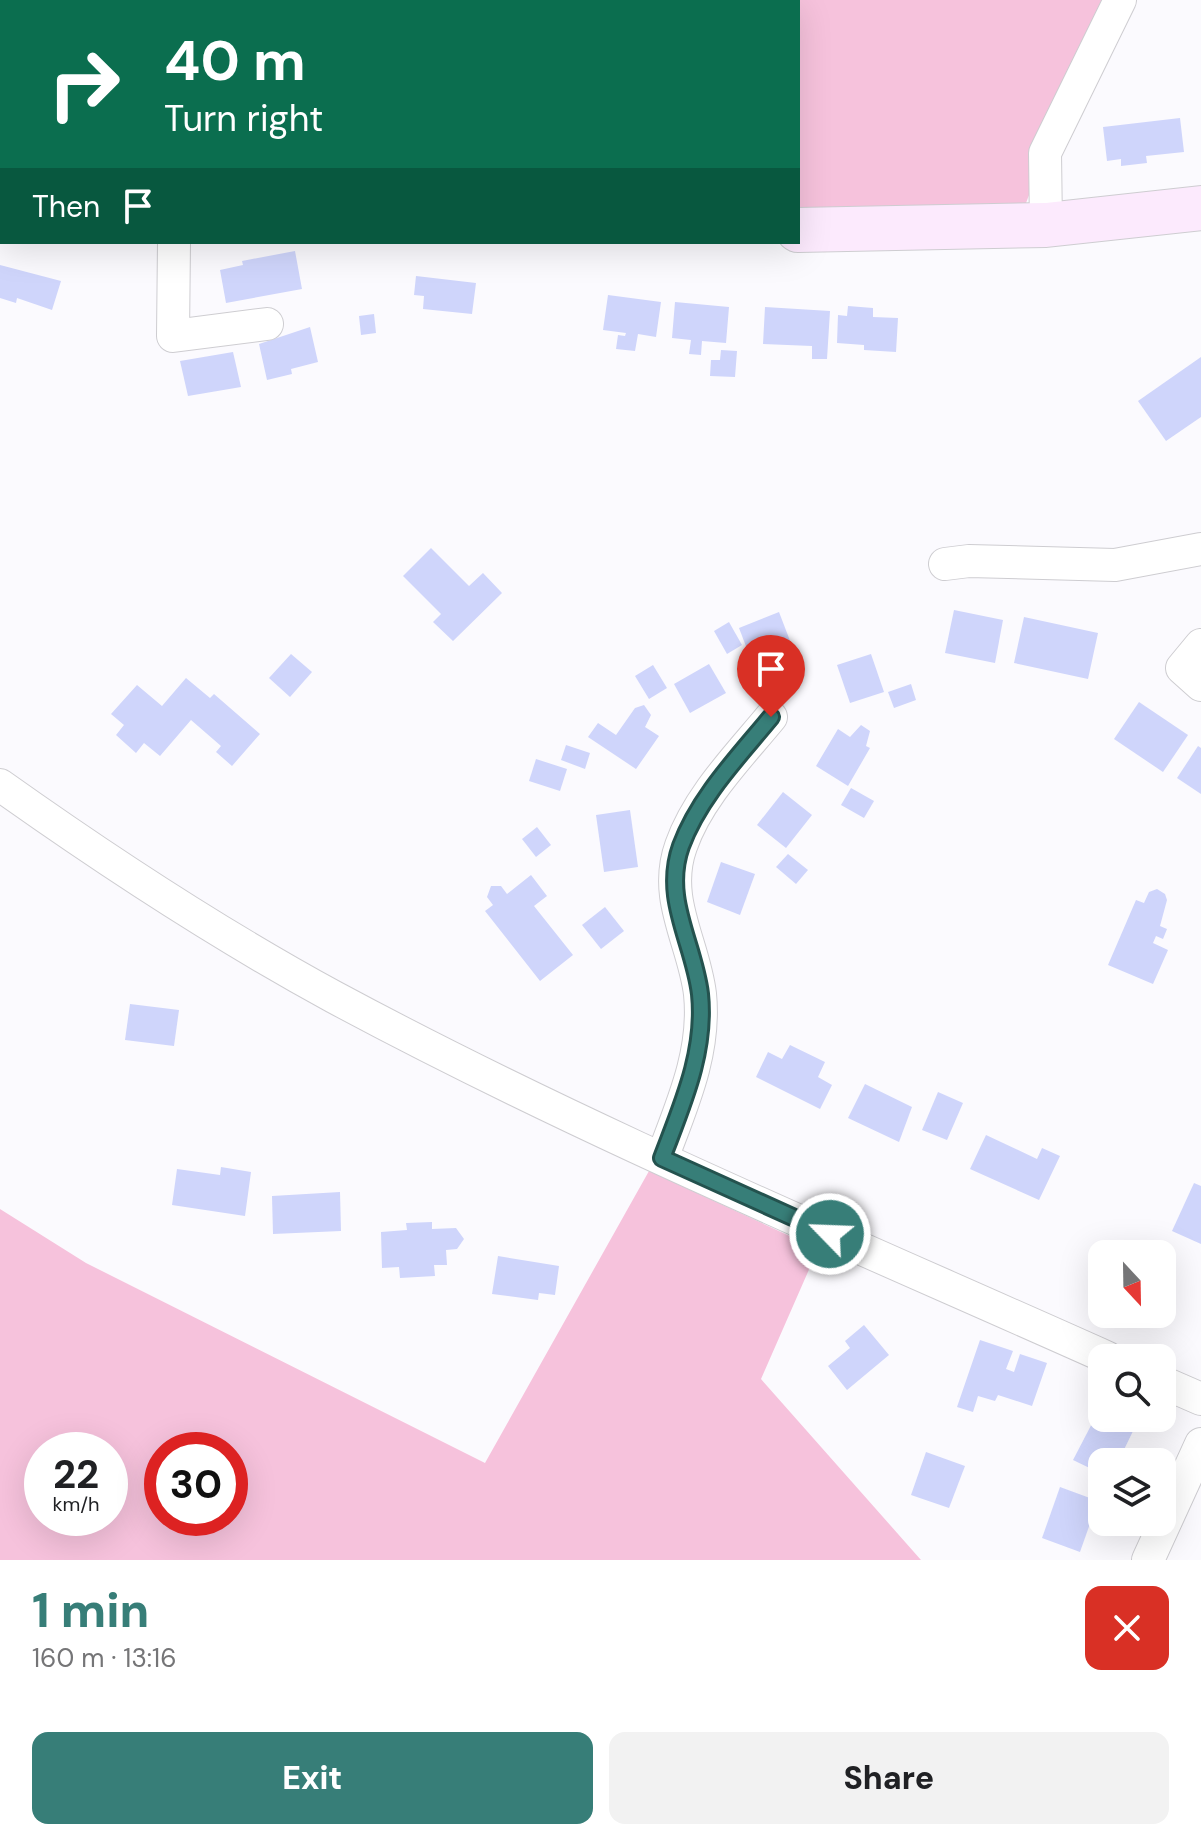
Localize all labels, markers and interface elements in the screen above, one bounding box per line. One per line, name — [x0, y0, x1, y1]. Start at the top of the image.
text: 40 m — [164, 24, 306, 97]
icon: right — [32, 32, 136, 136]
text: Turn right — [164, 95, 323, 142]
icon: arrive — [116, 184, 160, 228]
text: Then — [32, 187, 100, 226]
pin — [737, 635, 805, 717]
icon: arrive — [749, 647, 793, 691]
position arrow — [788, 1192, 872, 1276]
north arrow — [1088, 1240, 1176, 1328]
map controls — [1088, 1240, 1176, 1536]
button: search — [1088, 1344, 1176, 1432]
speed limit sign: 30 — [144, 1432, 248, 1536]
text: 22 — [53, 1448, 99, 1500]
button: layers — [1088, 1448, 1176, 1536]
text: km/h — [52, 1491, 100, 1517]
text: 1 min — [32, 1579, 149, 1642]
button: close — [1085, 1586, 1169, 1670]
text: 160 m · 13:16 — [32, 1641, 176, 1675]
button: Exit — [32, 1732, 593, 1824]
button: Share — [609, 1732, 1169, 1824]

